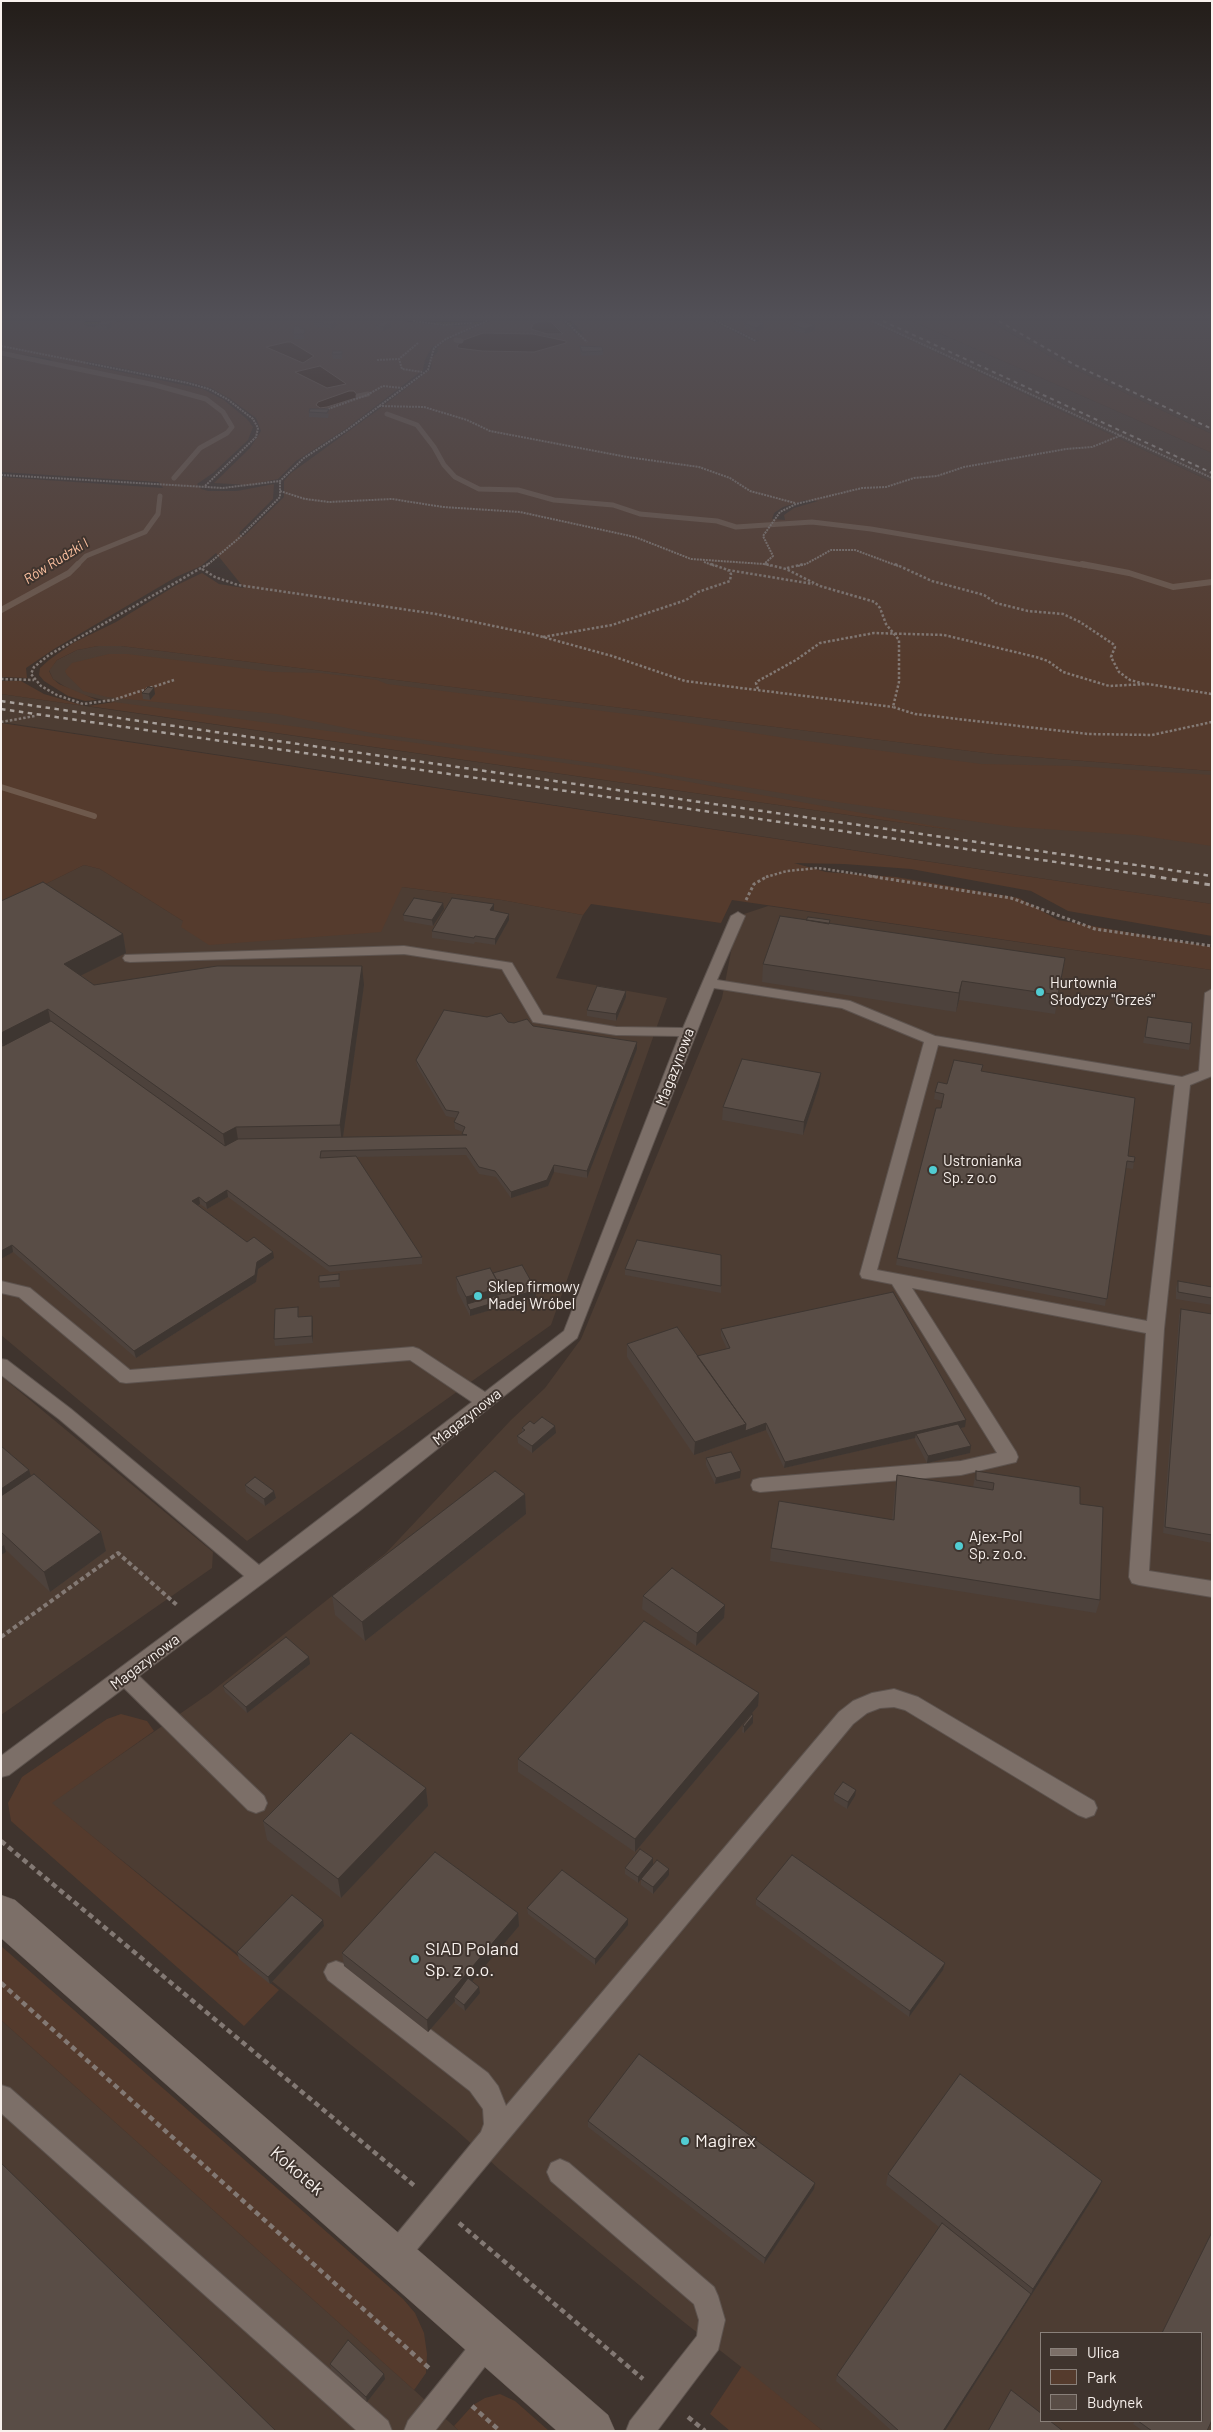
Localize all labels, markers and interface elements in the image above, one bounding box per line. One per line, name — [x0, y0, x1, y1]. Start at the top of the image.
water label: Rów Rudzki I — [20, 534, 92, 588]
place label: Hurtownia Słodyczy "Grześ" — [1050, 974, 1155, 1009]
marker: Hurtownia Słodyczy "Grześ" — [1034, 986, 1046, 998]
street label: Magazynowa — [652, 1026, 698, 1108]
place label: Ustronianka Sp. z o.o — [943, 1152, 1022, 1187]
marker: Ustronianka Sp. z o.o — [927, 1164, 939, 1176]
place label: Sklep firmowy Madej Wróbel — [488, 1278, 580, 1313]
marker: Sklep firmowy Madej Wróbel — [472, 1290, 484, 1302]
street label: Magazynowa — [429, 1385, 505, 1449]
place label: Ajex-Pol Sp. z o.o. — [969, 1528, 1027, 1563]
marker: Ajex-Pol Sp. z o.o. — [953, 1540, 965, 1552]
street label: Magazynowa — [107, 1630, 183, 1694]
place label: SIAD Poland Sp. z o.o. — [425, 1938, 519, 1980]
marker: SIAD Poland Sp. z o.o. — [409, 1953, 421, 1965]
place label: Magirex — [695, 2130, 756, 2152]
marker: Magirex — [679, 2135, 691, 2147]
street label: Kokotek — [266, 2142, 328, 2200]
legend — [1040, 2332, 1203, 2422]
text: Ulica — [1087, 2343, 1119, 2361]
text: Park — [1087, 2368, 1116, 2386]
text: Budynek — [1087, 2393, 1143, 2411]

